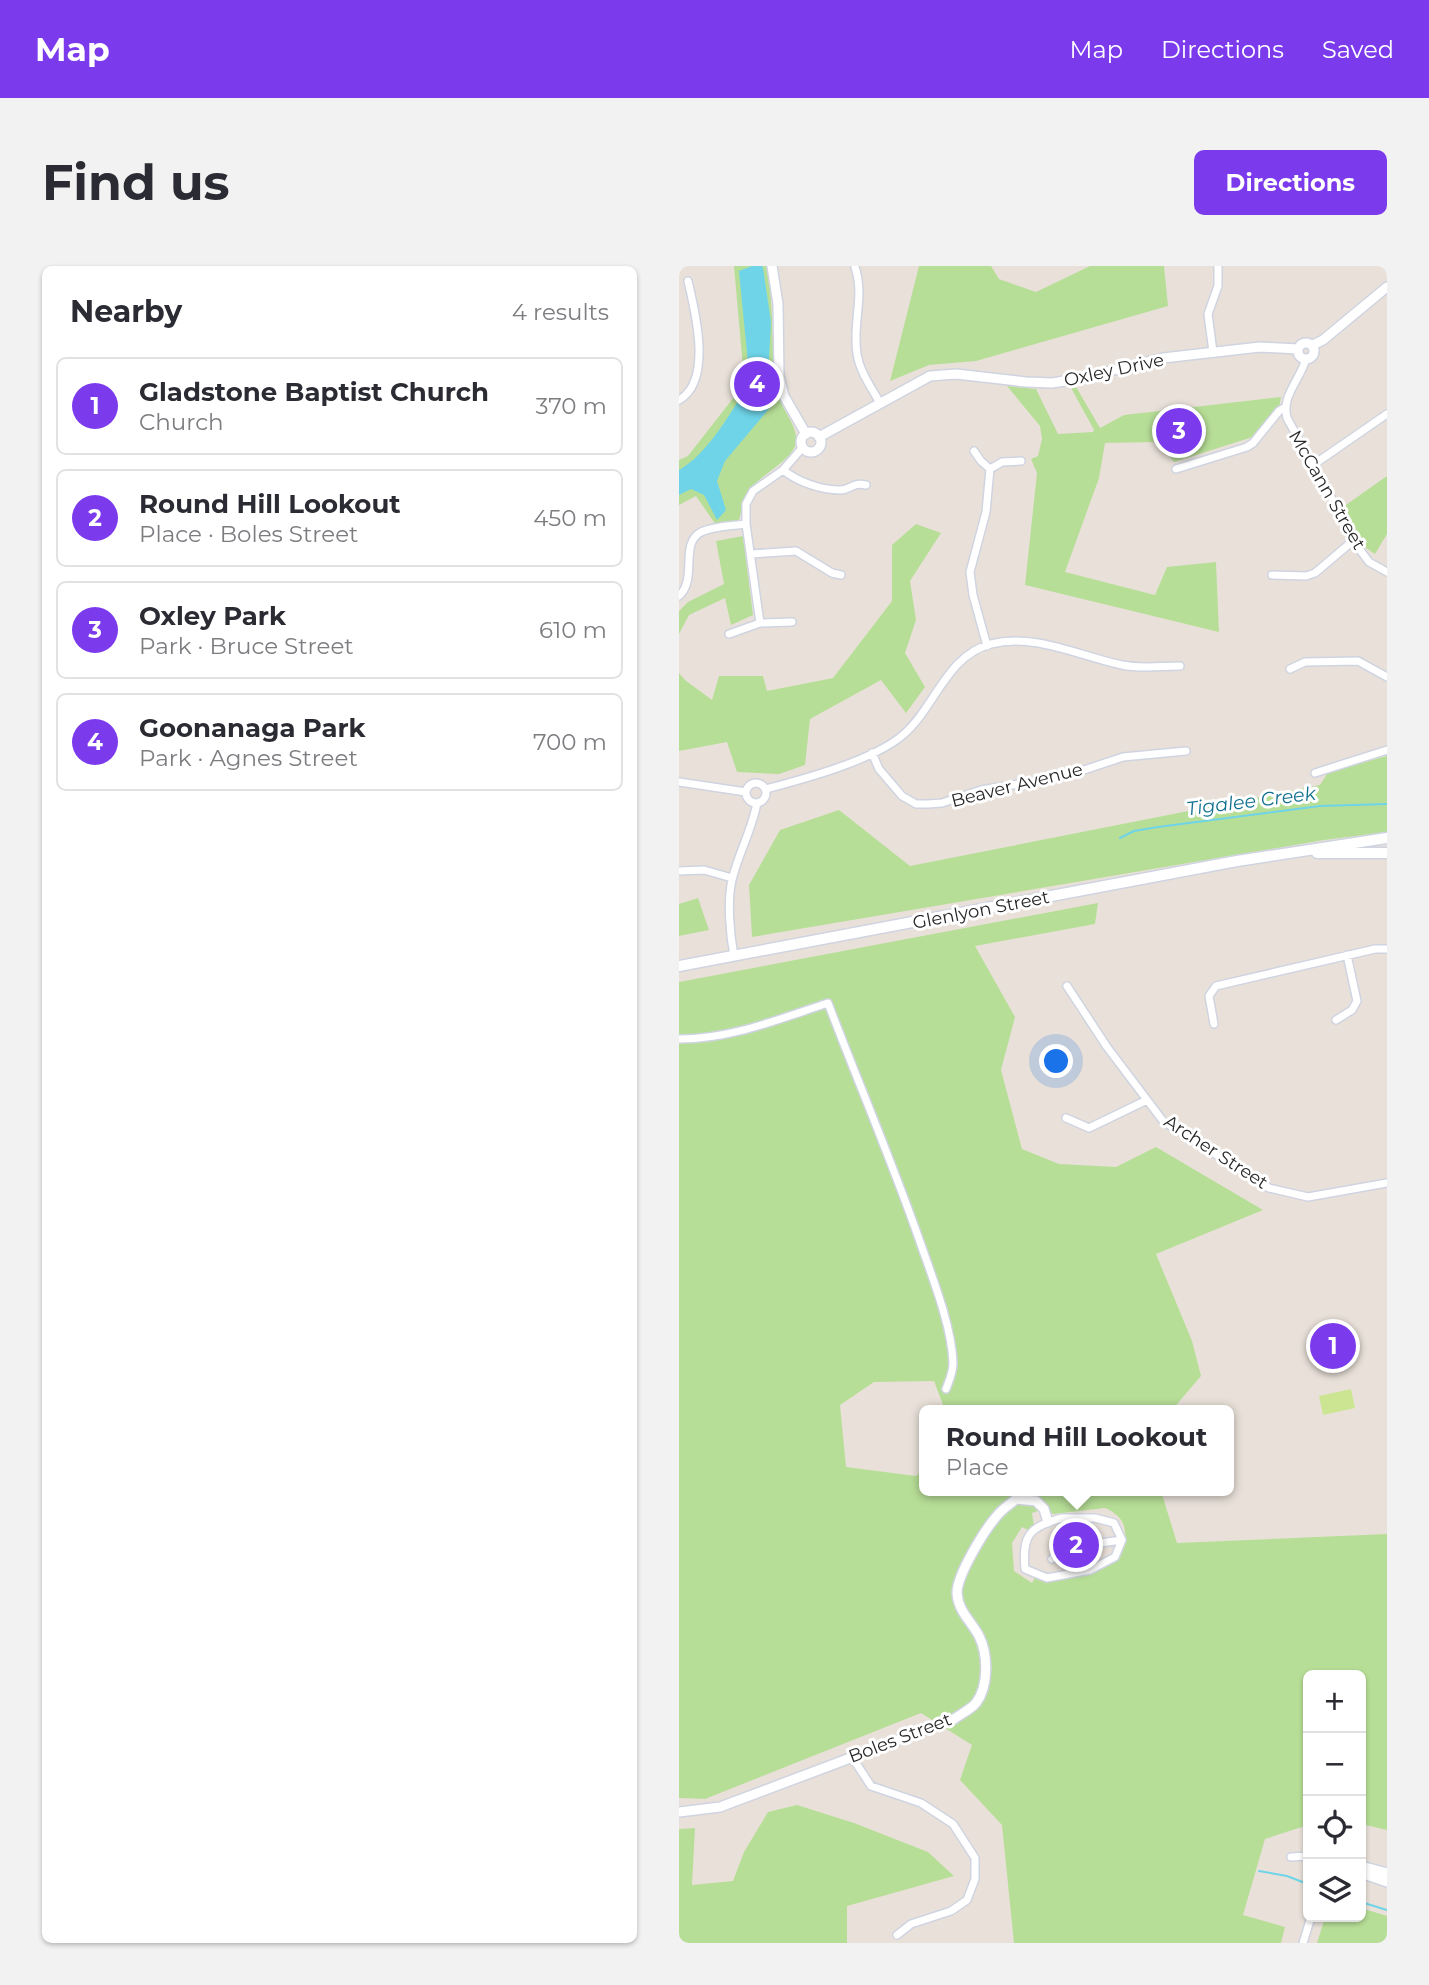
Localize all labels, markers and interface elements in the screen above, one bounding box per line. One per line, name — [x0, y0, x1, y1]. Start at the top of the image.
text: Map — [35, 29, 110, 69]
text: Map — [1070, 35, 1123, 64]
text: Directions — [1161, 35, 1284, 64]
text: Saved — [1322, 35, 1394, 64]
button: Directions — [1194, 150, 1387, 215]
text: Find us — [42, 153, 230, 212]
text: Nearby — [70, 293, 182, 330]
text: 4 results — [512, 298, 609, 326]
street label: Oxley Drive — [1062, 349, 1166, 391]
pin: 4 — [734, 358, 780, 410]
text: Gladstone Baptist Church — [139, 376, 489, 408]
text: 1 — [90, 392, 100, 420]
text: 370 m — [536, 392, 607, 420]
pin: 3 — [1156, 405, 1202, 457]
text: Church — [139, 408, 224, 436]
street label: McCann Street — [1284, 426, 1370, 554]
text: Round Hill Lookout — [139, 488, 401, 520]
text: 2 — [88, 504, 102, 532]
text: 450 m — [533, 504, 607, 532]
text: Place · Boles Street — [139, 520, 358, 548]
text: Oxley Park — [139, 600, 286, 632]
text: 3 — [88, 616, 102, 644]
text: 610 m — [539, 616, 607, 644]
text: Park · Bruce Street — [139, 632, 354, 660]
text: Goonanaga Park — [139, 712, 366, 744]
text: 4 — [87, 728, 103, 756]
text: 700 m — [533, 728, 607, 756]
text: Park · Agnes Street — [139, 744, 358, 772]
street label: Beaver Avenue — [949, 758, 1085, 812]
water label: Tigalee Creek — [1185, 782, 1318, 820]
street label: Glenlyon Street — [911, 886, 1051, 934]
your location — [1039, 1044, 1073, 1078]
street label: Archer Street — [1160, 1110, 1272, 1194]
pin: 1 — [1310, 1320, 1356, 1372]
popup — [919, 1405, 1234, 1496]
text: Round Hill Lookout — [946, 1421, 1207, 1453]
text: Place — [946, 1453, 1009, 1481]
pin: 2 — [1053, 1519, 1099, 1571]
map controls — [1303, 1670, 1366, 1922]
button: + — [1303, 1670, 1366, 1733]
street label: Boles Street — [845, 1708, 955, 1768]
button: − — [1303, 1733, 1366, 1796]
button: locate — [1303, 1796, 1366, 1859]
button: layers — [1303, 1859, 1366, 1922]

